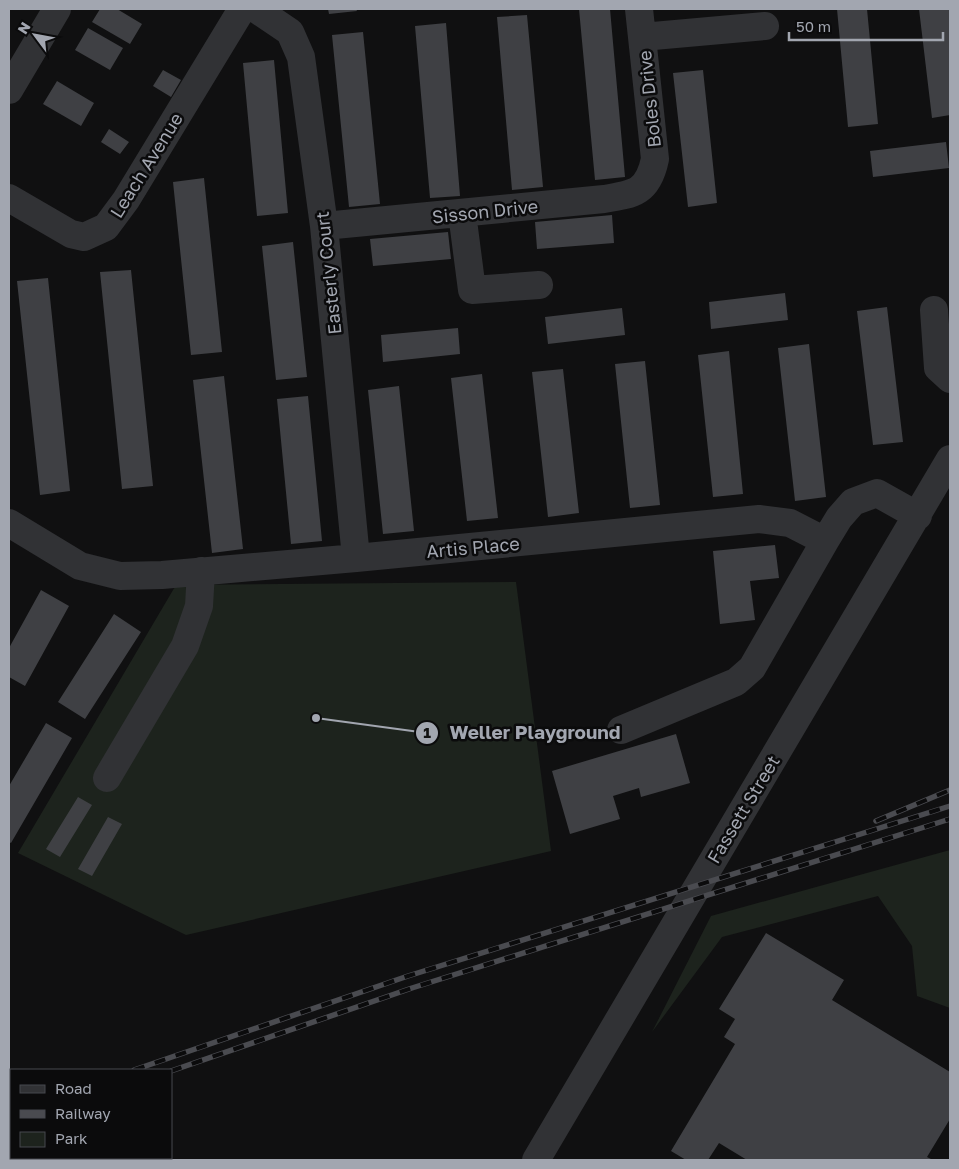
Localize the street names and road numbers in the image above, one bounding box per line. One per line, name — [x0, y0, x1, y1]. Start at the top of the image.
street label: Boles Drive — [633, 49, 665, 149]
street label: Leach Avenue — [105, 108, 187, 222]
street label: Sisson Drive — [431, 194, 539, 228]
street label: Easterly Court — [311, 210, 345, 336]
street label: Artis Place — [425, 532, 521, 562]
street label: Fassett Street — [702, 751, 784, 867]

